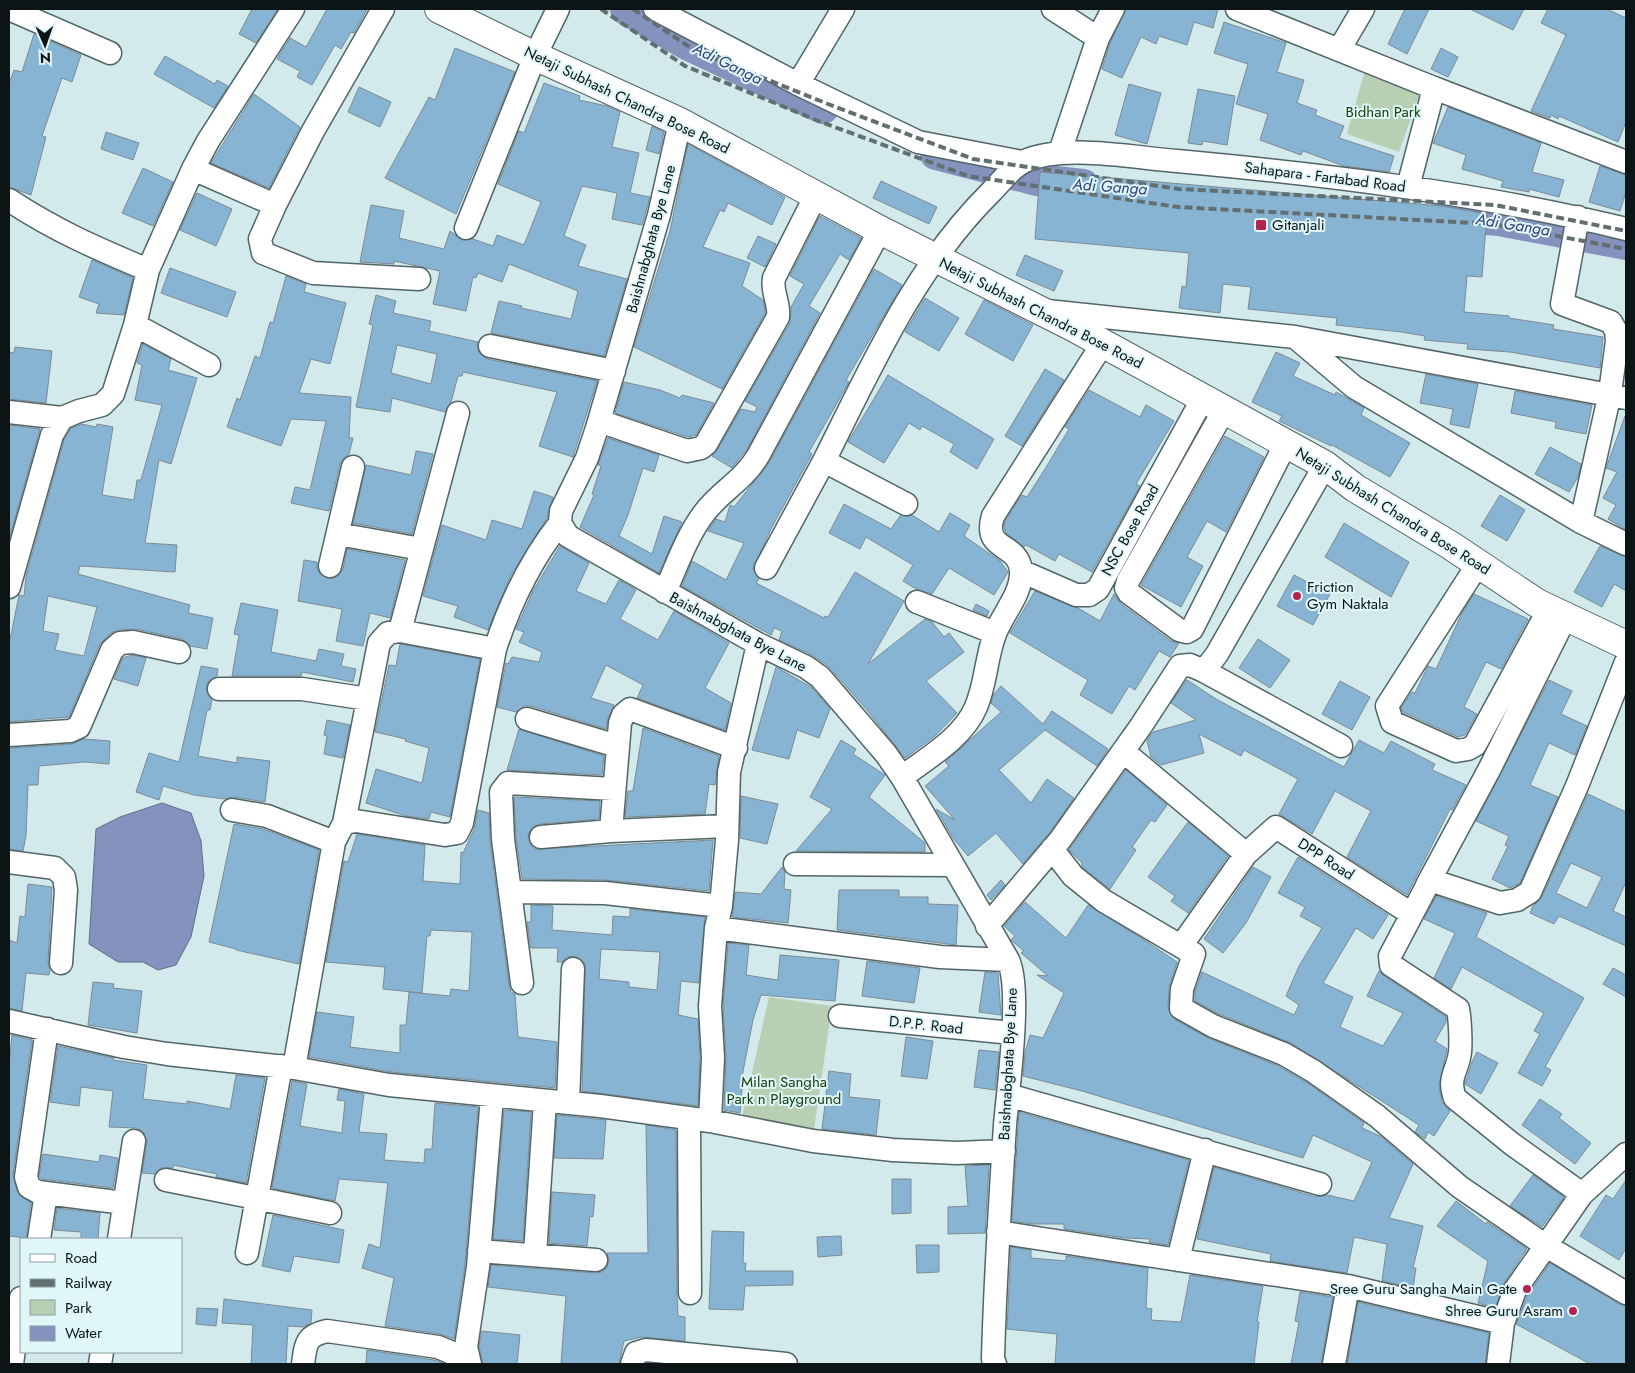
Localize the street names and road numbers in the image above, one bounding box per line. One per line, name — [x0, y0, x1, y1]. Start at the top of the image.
street label: Netaji Subhash Chandra Bose Road — [520, 41, 734, 159]
street label: Sahapara - Fartabad Road — [1243, 156, 1407, 198]
street label: Baishnabghata Bye Lane — [621, 162, 681, 316]
street label: Netaji Subhash Chandra Bose Road — [935, 252, 1147, 374]
street label: Netaji Subhash Chandra Bose Road — [1291, 442, 1495, 580]
street label: NSC Bose Road — [1096, 480, 1164, 580]
street label: Baishnabghata Bye Lane — [665, 586, 811, 678]
street label: DPP Road — [1293, 832, 1359, 886]
street label: Baishnabghata Bye Lane — [993, 987, 1023, 1141]
street label: D.P.P. Road — [888, 1010, 964, 1040]

